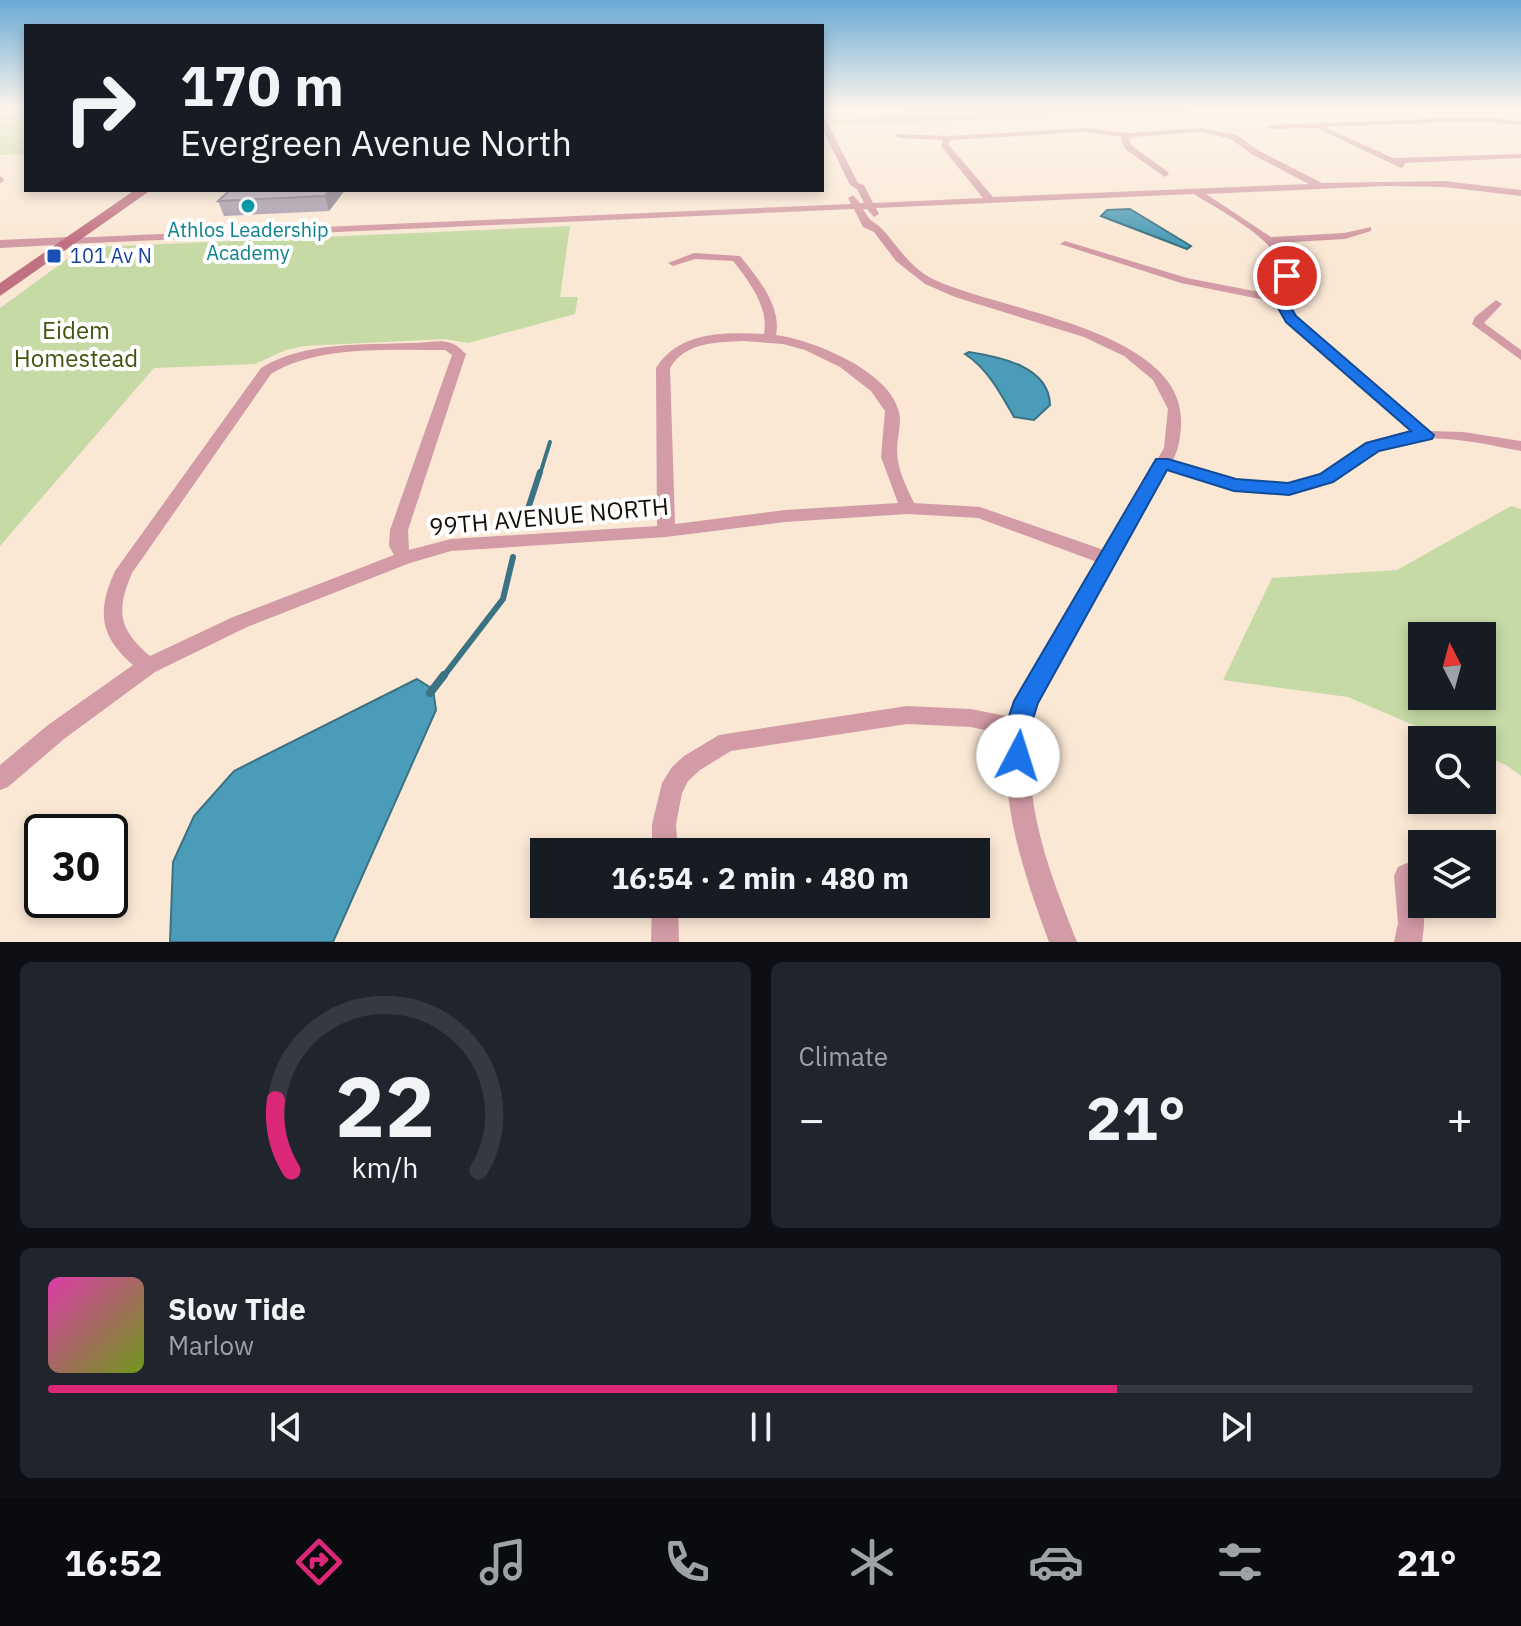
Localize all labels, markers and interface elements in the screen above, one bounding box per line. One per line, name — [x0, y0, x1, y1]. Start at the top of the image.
text: 170 m — [180, 49, 344, 121]
icon: right — [48, 56, 152, 160]
text: Evergreen Avenue North — [180, 119, 572, 166]
marker: Athlos Leadership Academy — [239, 197, 257, 215]
place label: Athlos Leadership Academy — [167, 216, 329, 266]
place label: 101 Av N — [70, 242, 152, 269]
pin — [1253, 242, 1321, 310]
marker: 101 Av N — [45, 247, 63, 265]
icon: arrive — [1265, 254, 1309, 298]
park label: Eidem Homestead — [14, 314, 138, 374]
street label: 99TH AVENUE NORTH — [428, 490, 670, 542]
north arrow — [1408, 622, 1496, 710]
map controls — [1408, 622, 1496, 918]
position arrow — [976, 714, 1060, 798]
button: search — [1408, 726, 1496, 814]
speed limit sign: 30 — [24, 814, 128, 918]
button: layers — [1408, 830, 1496, 918]
text: 16:54 · 2 min · 480 m — [611, 858, 909, 897]
text: Climate — [799, 1039, 888, 1073]
text: 22 — [335, 1052, 435, 1160]
text: 21° — [1086, 1078, 1186, 1157]
text: − — [799, 1090, 825, 1147]
text: + — [1447, 1090, 1473, 1147]
text: km/h — [352, 1149, 419, 1186]
text: Slow Tide — [168, 1289, 306, 1328]
text: Marlow — [168, 1328, 254, 1362]
icon: previous — [264, 1405, 308, 1449]
icon: pause — [739, 1405, 783, 1449]
icon: next — [1214, 1405, 1258, 1449]
icon: directions — [291, 1534, 347, 1590]
icon: music — [475, 1534, 531, 1590]
icon: phone — [659, 1534, 715, 1590]
icon: climate — [844, 1534, 900, 1590]
icon: car — [1028, 1534, 1084, 1590]
icon: filters — [1212, 1534, 1268, 1590]
text: 16:52 — [64, 1539, 162, 1586]
text: 21° — [1397, 1539, 1457, 1586]

